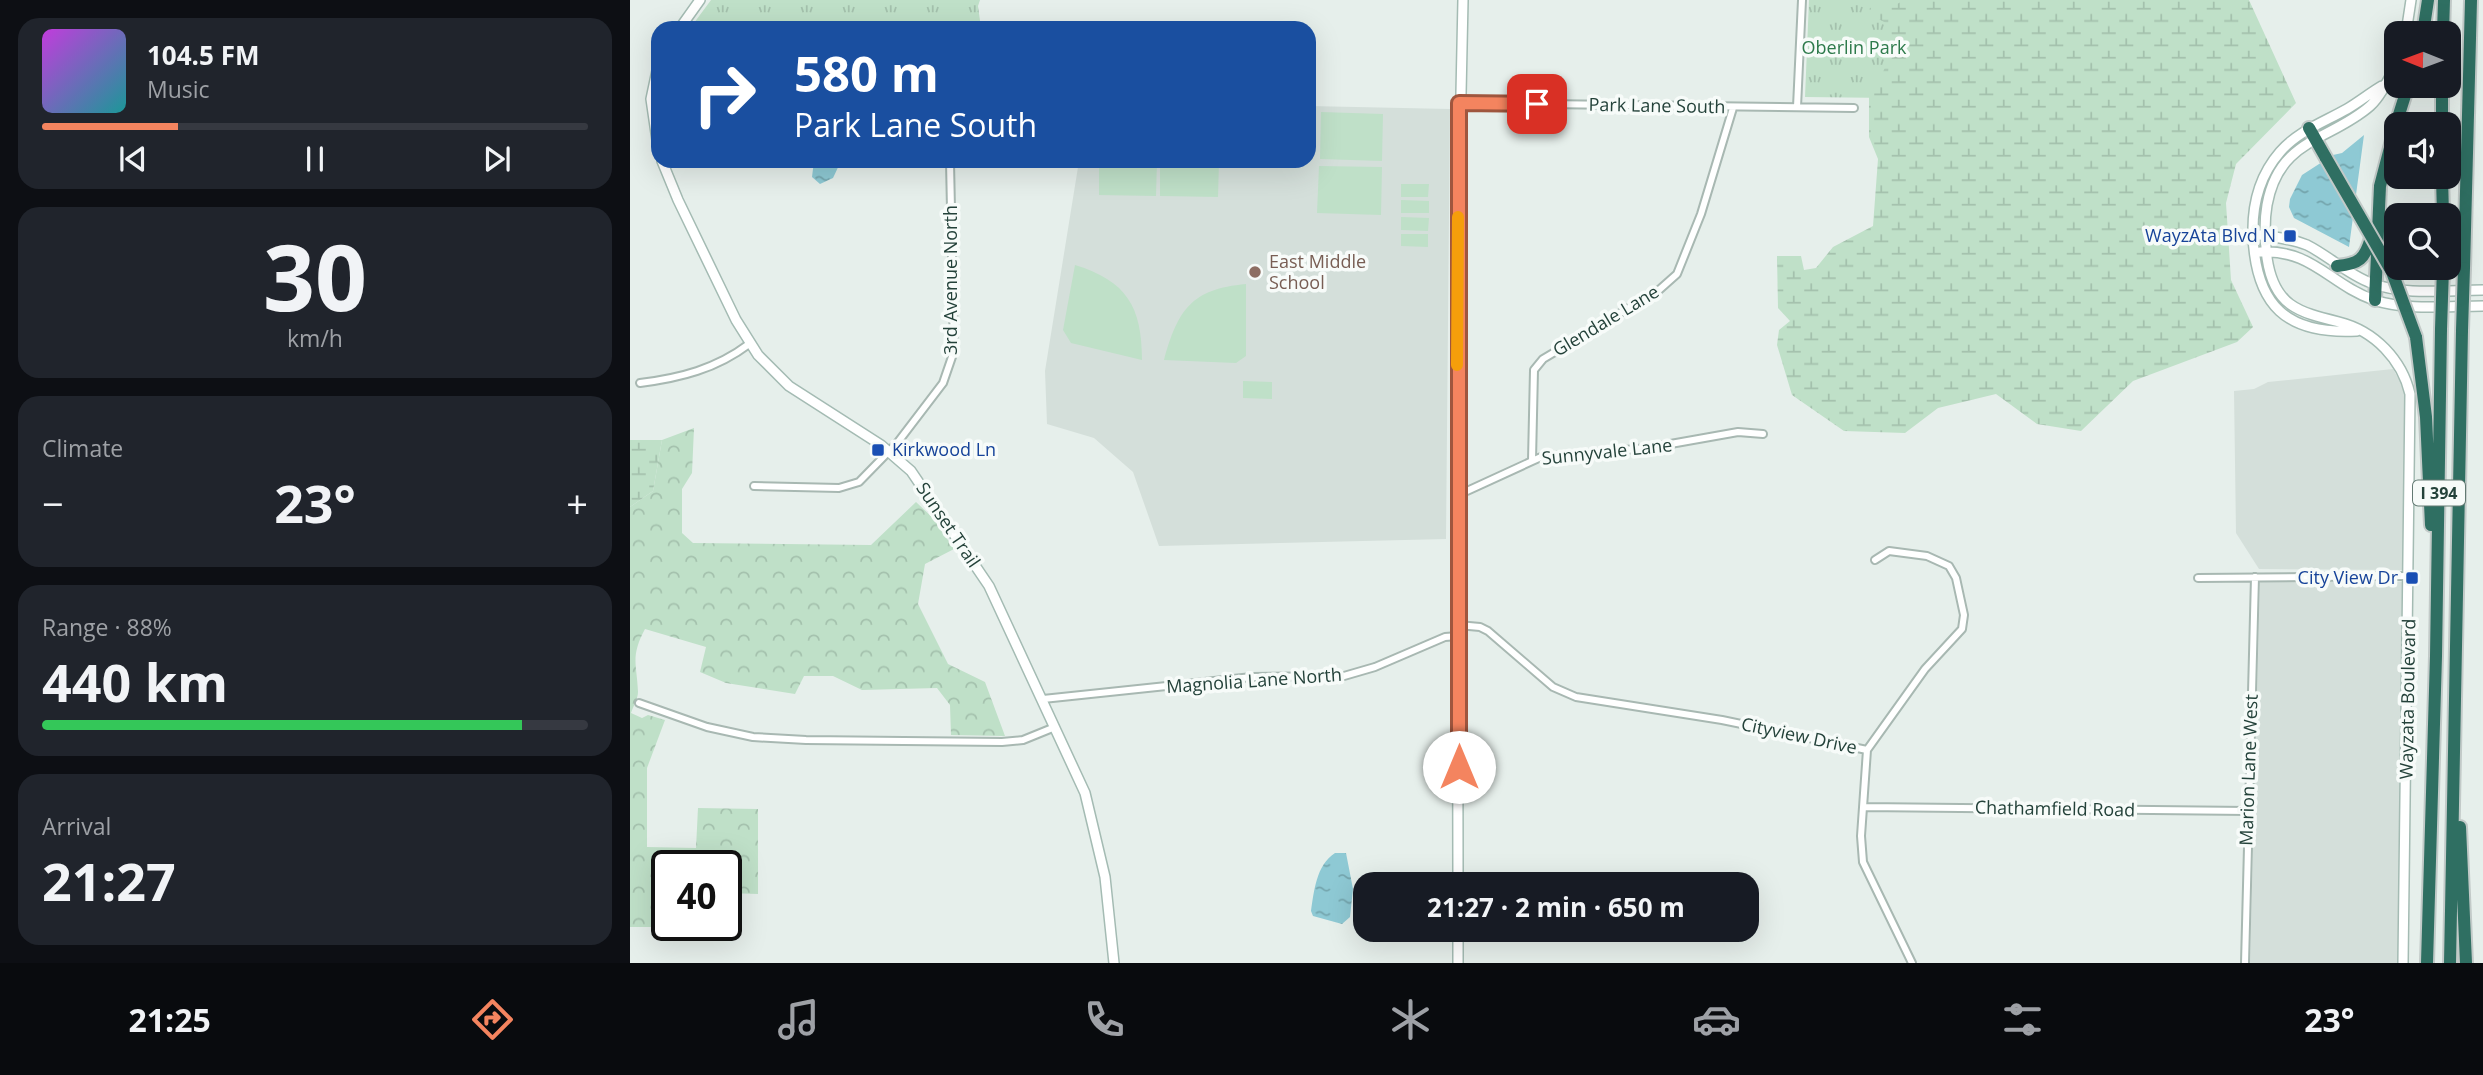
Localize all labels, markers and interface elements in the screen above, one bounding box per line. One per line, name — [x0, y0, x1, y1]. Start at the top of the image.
north arrow — [2384, 21, 2460, 98]
map controls — [2384, 21, 2461, 280]
park label: Oberlin Park — [1802, 35, 1907, 59]
text: 104.5 FM — [147, 37, 259, 73]
text: 580 m — [794, 40, 939, 106]
icon: right — [679, 49, 770, 140]
text: Music — [147, 73, 210, 105]
pin — [1507, 74, 1567, 134]
icon: arrive — [1518, 85, 1556, 123]
street label: Park Lane South — [1588, 92, 1726, 118]
text: Park Lane South — [794, 103, 1037, 146]
button: sound — [2384, 112, 2461, 189]
icon: previous — [114, 140, 152, 178]
icon: pause — [296, 140, 334, 178]
icon: next — [478, 140, 516, 178]
button: search — [2384, 203, 2461, 280]
street label: 3rd Avenue North — [938, 205, 962, 355]
text: 30 — [263, 214, 367, 338]
place label: WayzAta Blvd N — [2145, 223, 2276, 247]
marker: WayzAta Blvd N — [2282, 228, 2298, 244]
place label: East Middle School — [1269, 249, 1366, 294]
marker: East Middle School — [1247, 264, 1263, 280]
street label: Glendale Lane — [1548, 279, 1663, 361]
text: km/h — [287, 322, 343, 354]
text: Climate — [42, 432, 123, 464]
street label: Sunnyvale Lane — [1541, 432, 1673, 470]
place label: Kirkwood Ln — [892, 437, 996, 461]
marker: Kirkwood Ln — [870, 442, 886, 458]
text: 23° — [274, 467, 356, 538]
text: − — [42, 477, 64, 529]
text: + — [566, 477, 588, 529]
street label: Sunset Trail — [911, 477, 986, 572]
road number: I 394 — [2413, 480, 2465, 506]
place label: City View Dr — [2298, 565, 2399, 589]
marker: City View Dr — [2404, 570, 2420, 586]
text: Range · 88% — [42, 611, 172, 643]
street label: Wayzata Boulevard — [2394, 618, 2420, 780]
text: 440 km — [42, 646, 228, 717]
street label: Magnolia Lane North — [1165, 662, 1343, 698]
street label: Marion Lane West — [2233, 694, 2263, 846]
street label: Cityview Drive — [1739, 711, 1859, 759]
position arrow — [1422, 730, 1496, 804]
street label: Chathamfield Road — [1975, 795, 2135, 821]
text: Arrival — [42, 810, 111, 842]
text: 21:27 — [42, 845, 176, 916]
speed limit sign: 40 — [651, 850, 742, 941]
text: 21:27 · 2 min · 650 m — [1427, 889, 1685, 925]
icon: directions — [468, 995, 517, 1044]
icon: music — [774, 995, 823, 1044]
icon: phone — [1080, 995, 1129, 1044]
icon: climate — [1386, 995, 1435, 1044]
icon: car — [1692, 995, 1741, 1044]
icon: filters — [1998, 995, 2047, 1044]
text: 21:25 — [129, 998, 211, 1041]
text: 23° — [2304, 998, 2354, 1041]

